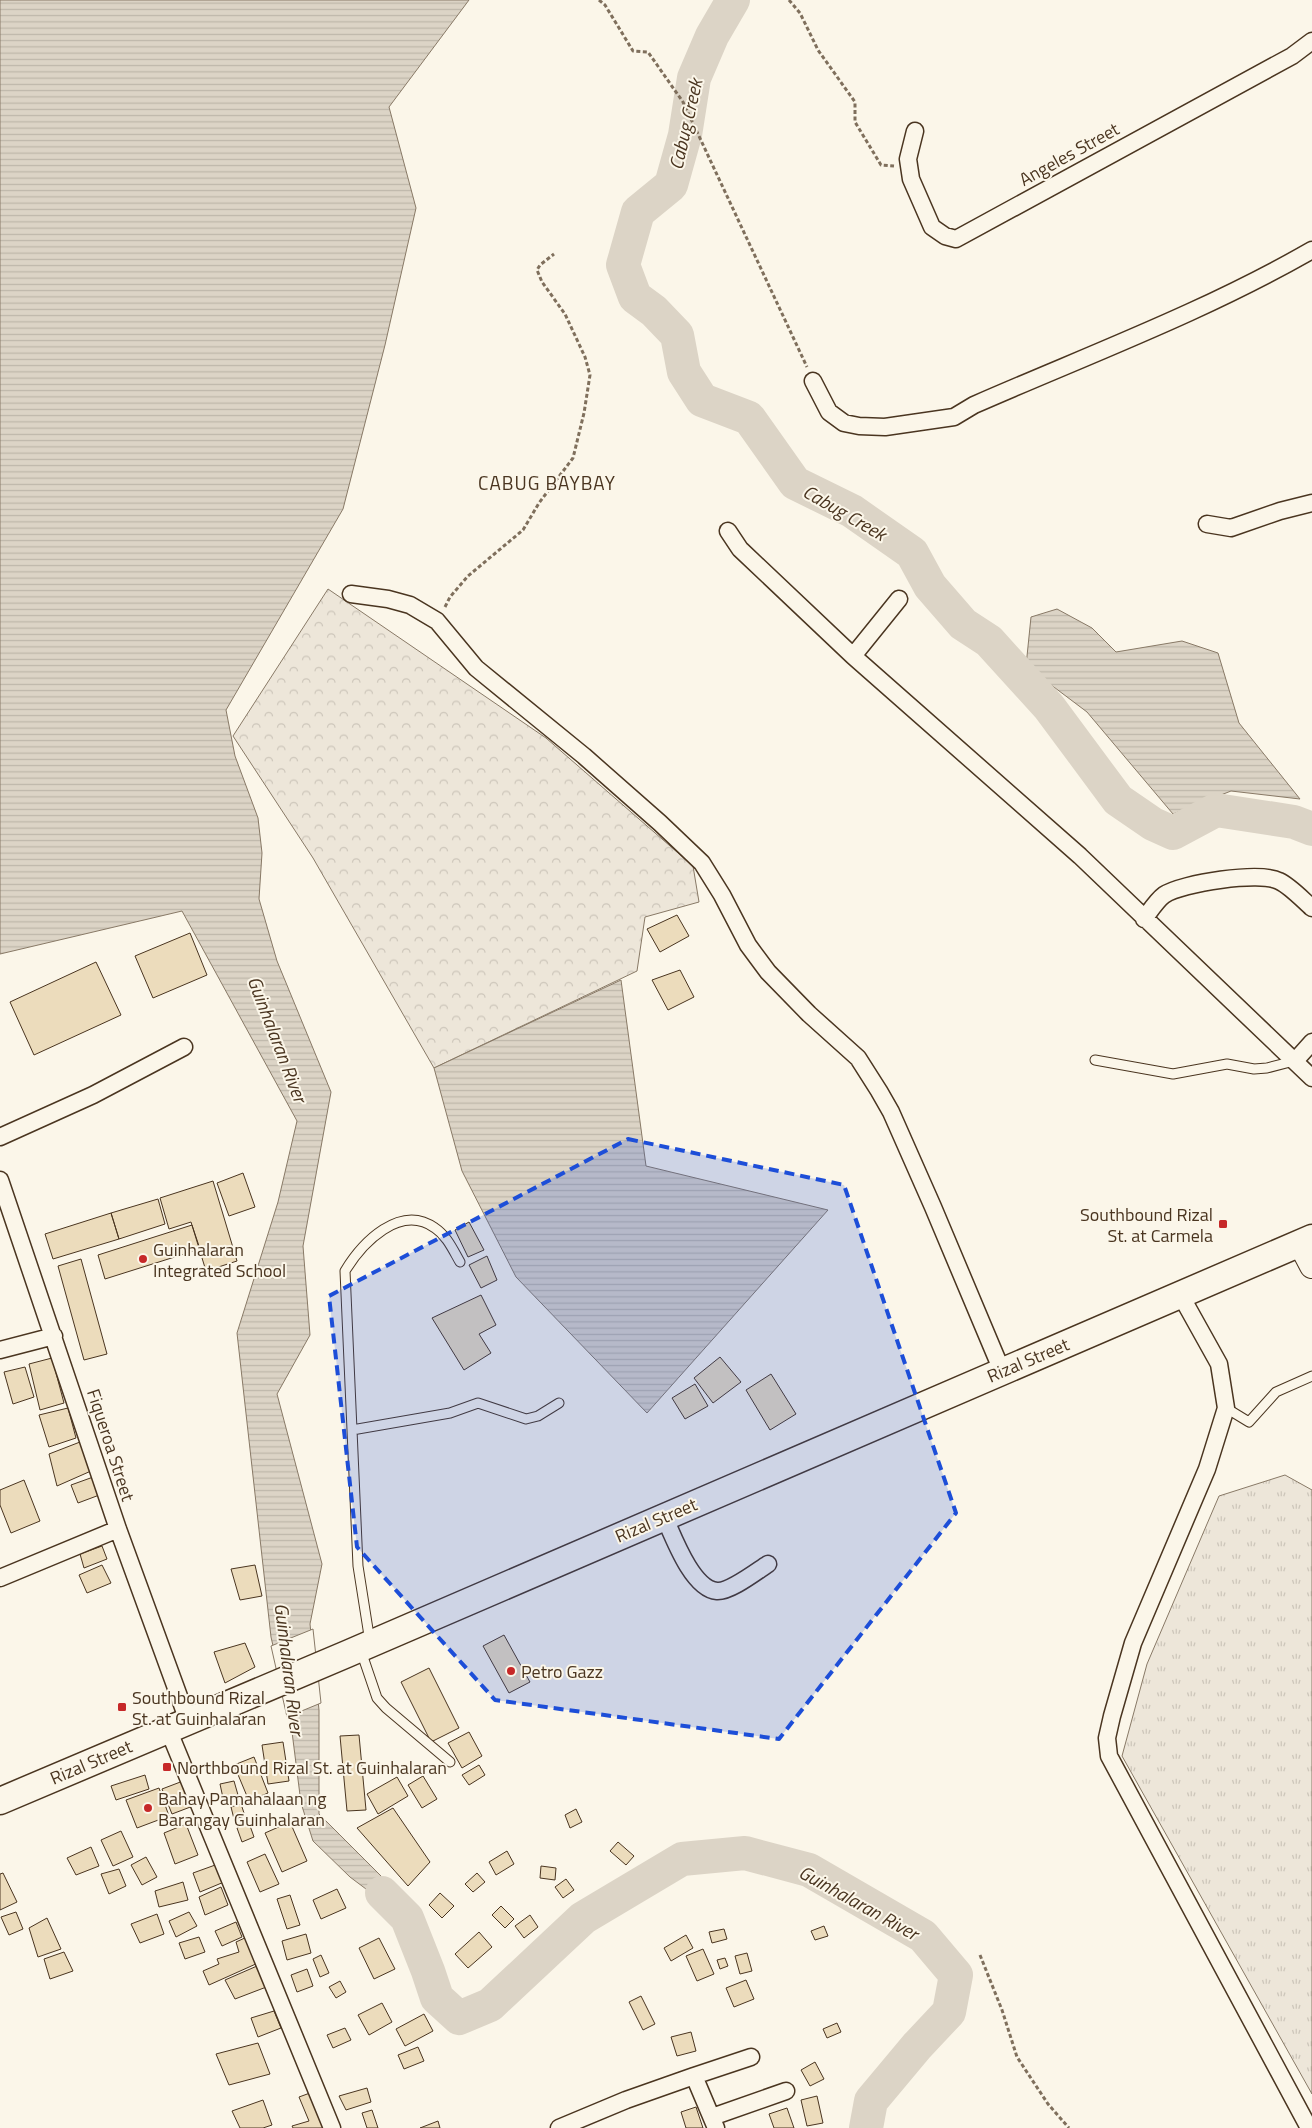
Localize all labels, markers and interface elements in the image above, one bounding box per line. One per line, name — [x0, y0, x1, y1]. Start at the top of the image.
water label: Cabug Creek — [660, 73, 710, 172]
street label: Angeles Street — [1014, 115, 1125, 193]
district label: CABUG BAYBAY — [478, 468, 616, 497]
water label: Cabug Creek — [798, 476, 894, 549]
water label: Guinhalaran River — [241, 972, 316, 1108]
place label: Southbound Rizal St. at Carmela — [1080, 1201, 1213, 1249]
marker: Southbound Rizal St. at Carmela — [1217, 1218, 1229, 1230]
place label: Guinhalaran Integrated School — [153, 1236, 286, 1284]
marker: Guinhalaran Integrated School — [137, 1253, 149, 1265]
street label: Rizal Street — [983, 1330, 1074, 1389]
street label: Fiqueroa Street — [80, 1385, 142, 1505]
street label: Rizal Street — [611, 1490, 702, 1549]
water label: Guinhalaran River — [268, 1601, 313, 1739]
place label: Petro Gazz — [521, 1658, 603, 1685]
marker: Petro Gazz — [505, 1665, 517, 1677]
place label: Southbound Rizal St. at Guinhalaran — [132, 1684, 266, 1732]
marker: Southbound Rizal St. at Guinhalaran — [116, 1701, 128, 1713]
street label: Rizal Street — [46, 1732, 137, 1791]
place label: Northbound Rizal St. at Guinhalaran — [177, 1754, 447, 1781]
marker: Northbound Rizal St. at Guinhalaran — [161, 1761, 173, 1773]
place label: Bahay Pamahalaan ng Barangay Guinhalaran — [158, 1785, 326, 1833]
marker: Bahay Pamahalaan ng Barangay Guinhalaran — [142, 1802, 154, 1814]
water label: Guinhalaran River — [794, 1857, 926, 1948]

